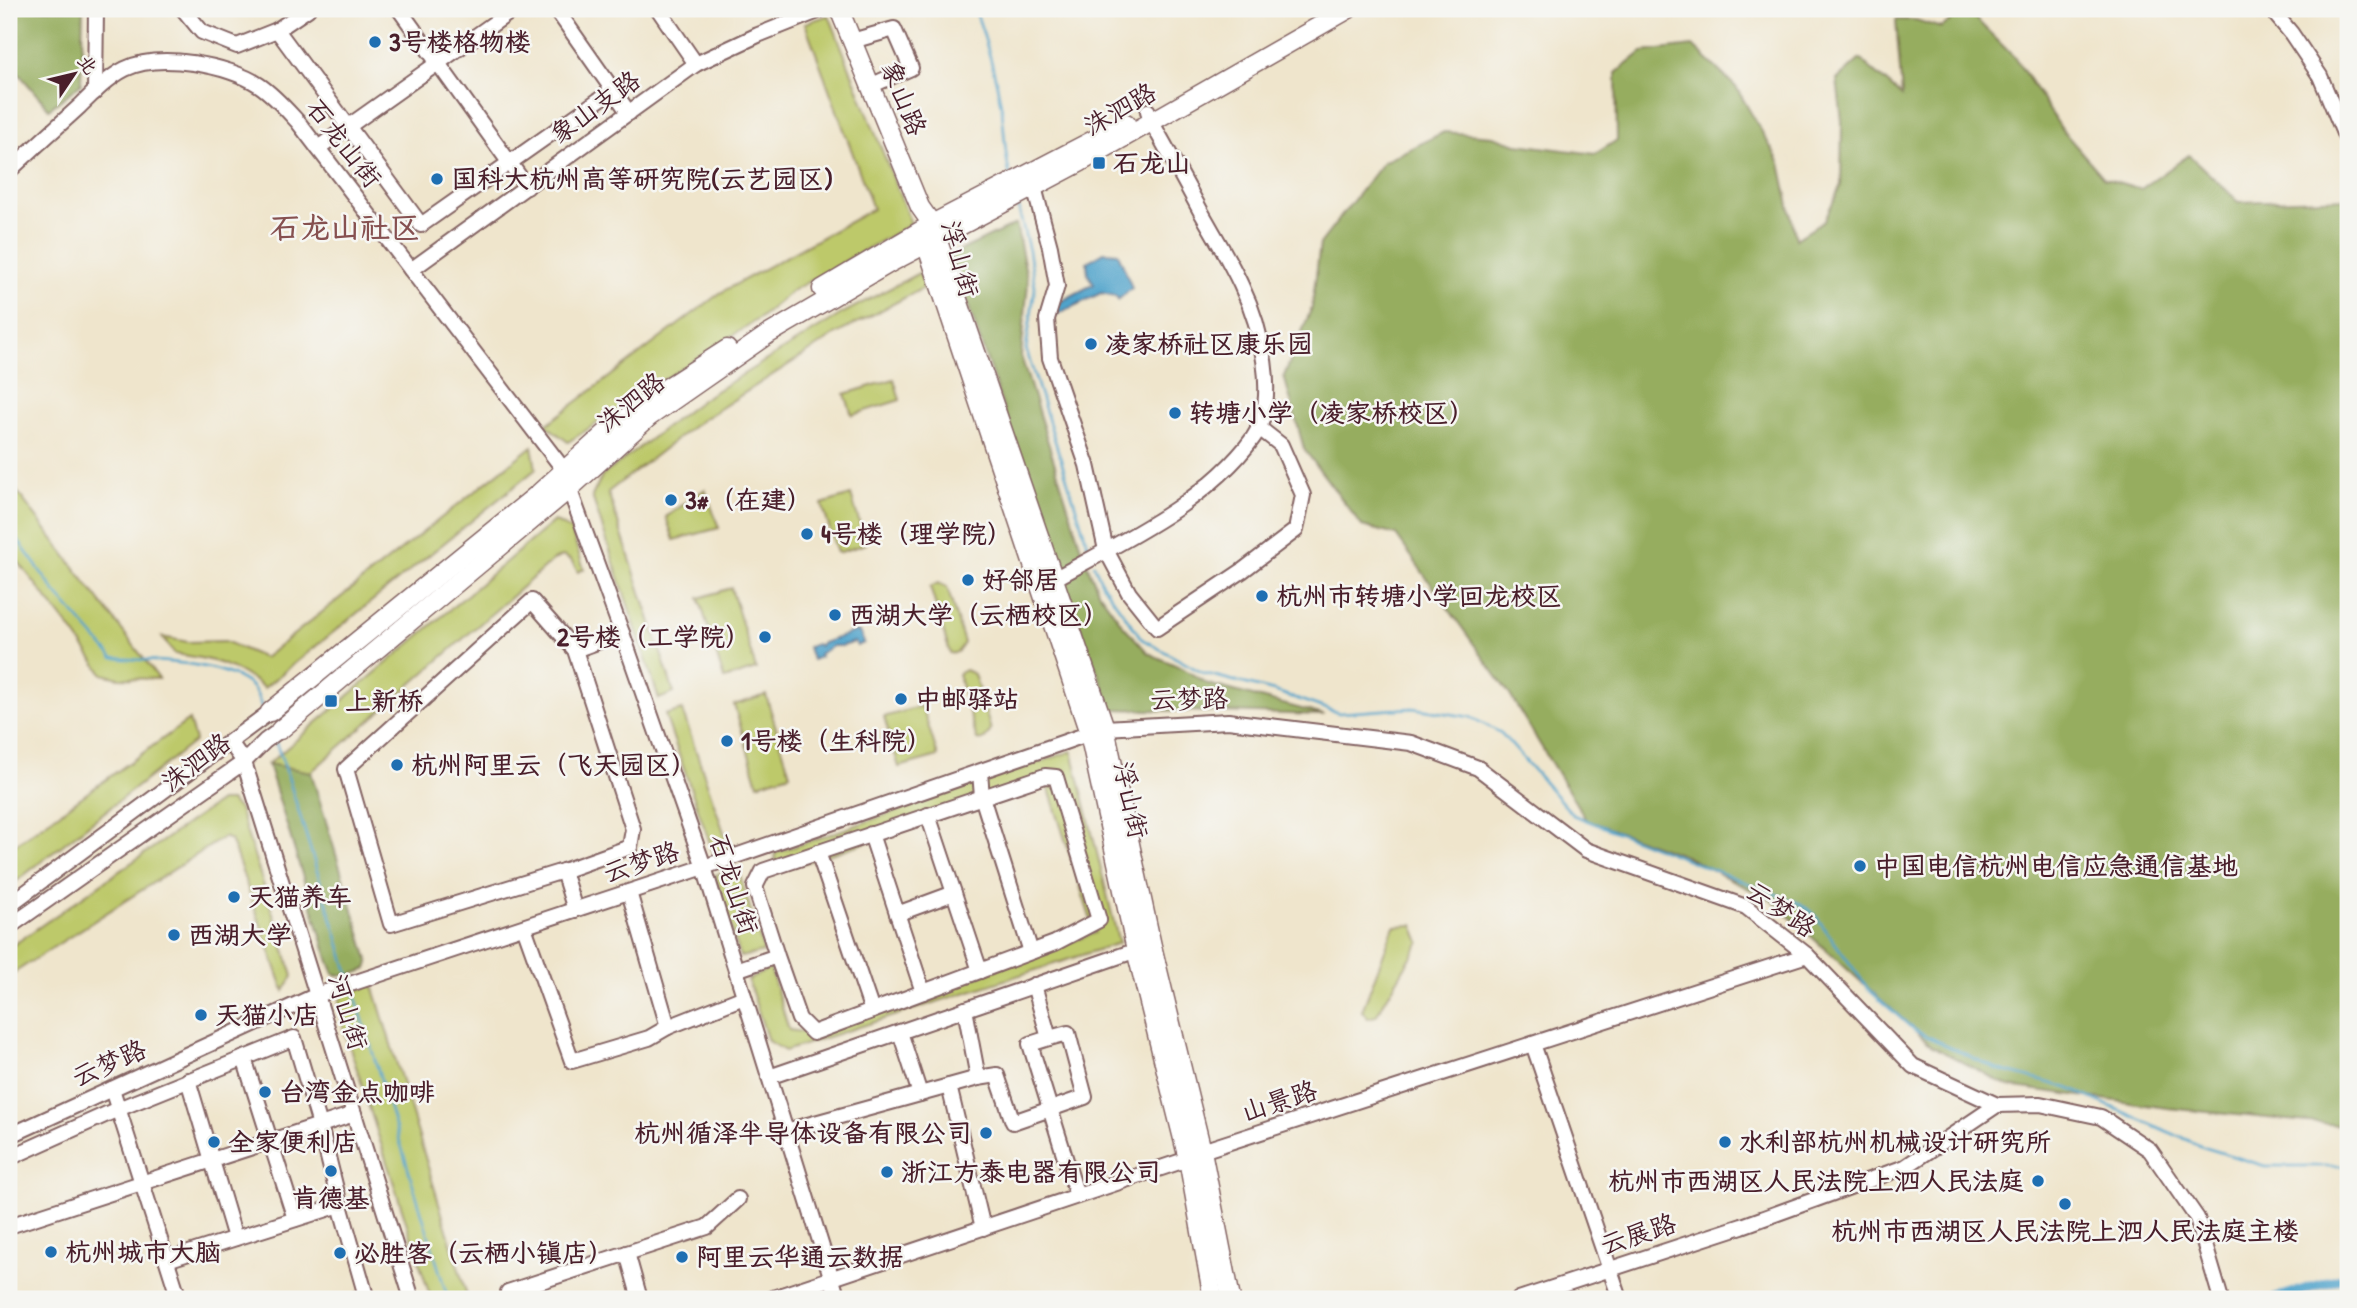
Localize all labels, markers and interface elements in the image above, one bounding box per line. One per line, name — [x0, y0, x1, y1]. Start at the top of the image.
place label: 3号楼格物楼 — [389, 24, 531, 59]
marker: 3号楼格物楼 — [367, 34, 383, 50]
north arrow — [38, 38, 108, 108]
text: 北 — [72, 49, 104, 79]
street label: 象山路 — [874, 55, 935, 141]
street label: 象山支路 — [542, 62, 647, 151]
street label: 洙泗路 — [1077, 74, 1162, 143]
street label: 石龙山街 — [299, 91, 390, 194]
place label: 石龙山 — [1113, 145, 1191, 180]
marker: 石龙山 — [1091, 155, 1107, 171]
place label: 国科大杭州高等研究院(云艺园区) — [451, 161, 833, 196]
marker: 国科大杭州高等研究院(云艺园区) — [429, 171, 445, 187]
district label: 石龙山社区 — [270, 207, 420, 247]
street label: 浮山街 — [933, 217, 987, 301]
place label: 凌家桥社区康乐园 — [1105, 326, 1313, 361]
marker: 凌家桥社区康乐园 — [1083, 336, 1099, 352]
street label: 洙泗路 — [589, 363, 672, 440]
place label: 转塘小学（凌家桥校区） — [1189, 395, 1475, 430]
marker: 转塘小学（凌家桥校区） — [1167, 405, 1183, 421]
place label: 3#（在建） — [685, 482, 813, 517]
marker: 3#（在建） — [663, 492, 679, 508]
place label: 4号楼（理学院） — [821, 516, 1013, 551]
marker: 4号楼（理学院） — [799, 526, 815, 542]
place label: 好邻居 — [982, 562, 1060, 597]
marker: 好邻居 — [960, 572, 976, 588]
place label: 杭州市转塘小学回龙校区 — [1276, 578, 1562, 613]
marker: 杭州市转塘小学回龙校区 — [1254, 588, 1270, 604]
place label: 西湖大学（云栖校区） — [849, 597, 1109, 632]
marker: 西湖大学（云栖校区） — [827, 607, 843, 623]
place label: 2号楼（工学院） — [557, 619, 751, 654]
marker: 2号楼（工学院） — [757, 629, 773, 645]
street label: 云梦路 — [1150, 680, 1228, 717]
place label: 中邮驿站 — [915, 681, 1019, 716]
place label: 上新桥 — [345, 683, 423, 718]
marker: 中邮驿站 — [893, 691, 909, 707]
marker: 上新桥 — [323, 693, 339, 709]
place label: 1号楼（生科院） — [741, 723, 932, 758]
street label: 洙泗路 — [154, 724, 237, 799]
marker: 1号楼（生科院） — [719, 733, 735, 749]
place label: 杭州阿里云（飞天园区） — [411, 747, 697, 782]
marker: 杭州阿里云（飞天园区） — [389, 757, 405, 773]
street label: 浮山街 — [1106, 758, 1157, 842]
street label: 石龙山街 — [702, 829, 767, 939]
street label: 云梦路 — [598, 833, 683, 890]
place label: 中国电信杭州电信应急通信基地 — [1874, 848, 2238, 883]
marker: 中国电信杭州电信应急通信基地 — [1852, 858, 1868, 874]
street label: 云梦路 — [1739, 872, 1823, 945]
place label: 天猫养车 — [248, 879, 352, 914]
marker: 天猫养车 — [226, 889, 242, 905]
place label: 西湖大学 — [188, 917, 292, 952]
marker: 西湖大学 — [166, 927, 182, 943]
street label: 河山街 — [320, 969, 377, 1054]
place label: 天猫小店 — [215, 997, 319, 1032]
marker: 天猫小店 — [193, 1007, 209, 1023]
street label: 云梦路 — [66, 1031, 152, 1094]
street label: 山景路 — [1236, 1072, 1321, 1129]
place label: 台湾金点咖啡 — [279, 1074, 435, 1109]
marker: 台湾金点咖啡 — [257, 1084, 273, 1100]
place label: 杭州循泽半导体设备有限公司 — [634, 1115, 972, 1150]
place label: 全家便利店 — [228, 1124, 358, 1159]
place label: 水利部杭州机械设计研究所 — [1739, 1124, 2051, 1159]
marker: 杭州循泽半导体设备有限公司 — [978, 1125, 994, 1141]
marker: 全家便利店 — [206, 1134, 222, 1150]
marker: 水利部杭州机械设计研究所 — [1717, 1134, 1733, 1150]
place label: 浙江方泰电器有限公司 — [901, 1154, 1161, 1189]
marker: 肯德基 — [323, 1163, 339, 1179]
place label: 杭州市西湖区人民法院上泗人民法庭 — [1608, 1163, 2024, 1198]
marker: 浙江方泰电器有限公司 — [879, 1164, 895, 1180]
marker: 杭州市西湖区人民法院上泗人民法庭 — [2030, 1173, 2046, 1189]
place label: 肯德基 — [292, 1180, 370, 1215]
marker: 杭州市西湖区人民法院上泗人民法庭主楼 — [2057, 1196, 2073, 1212]
street label: 云展路 — [1595, 1205, 1680, 1262]
place label: 杭州市西湖区人民法院上泗人民法庭主楼 — [1831, 1213, 2299, 1248]
place label: 杭州城市大脑 — [65, 1234, 221, 1269]
place label: 必胜客（云栖小镇店） — [354, 1235, 614, 1270]
place label: 阿里云华通云数据 — [696, 1239, 904, 1274]
marker: 杭州城市大脑 — [43, 1244, 59, 1260]
marker: 必胜客（云栖小镇店） — [332, 1245, 348, 1261]
marker: 阿里云华通云数据 — [674, 1249, 690, 1265]

